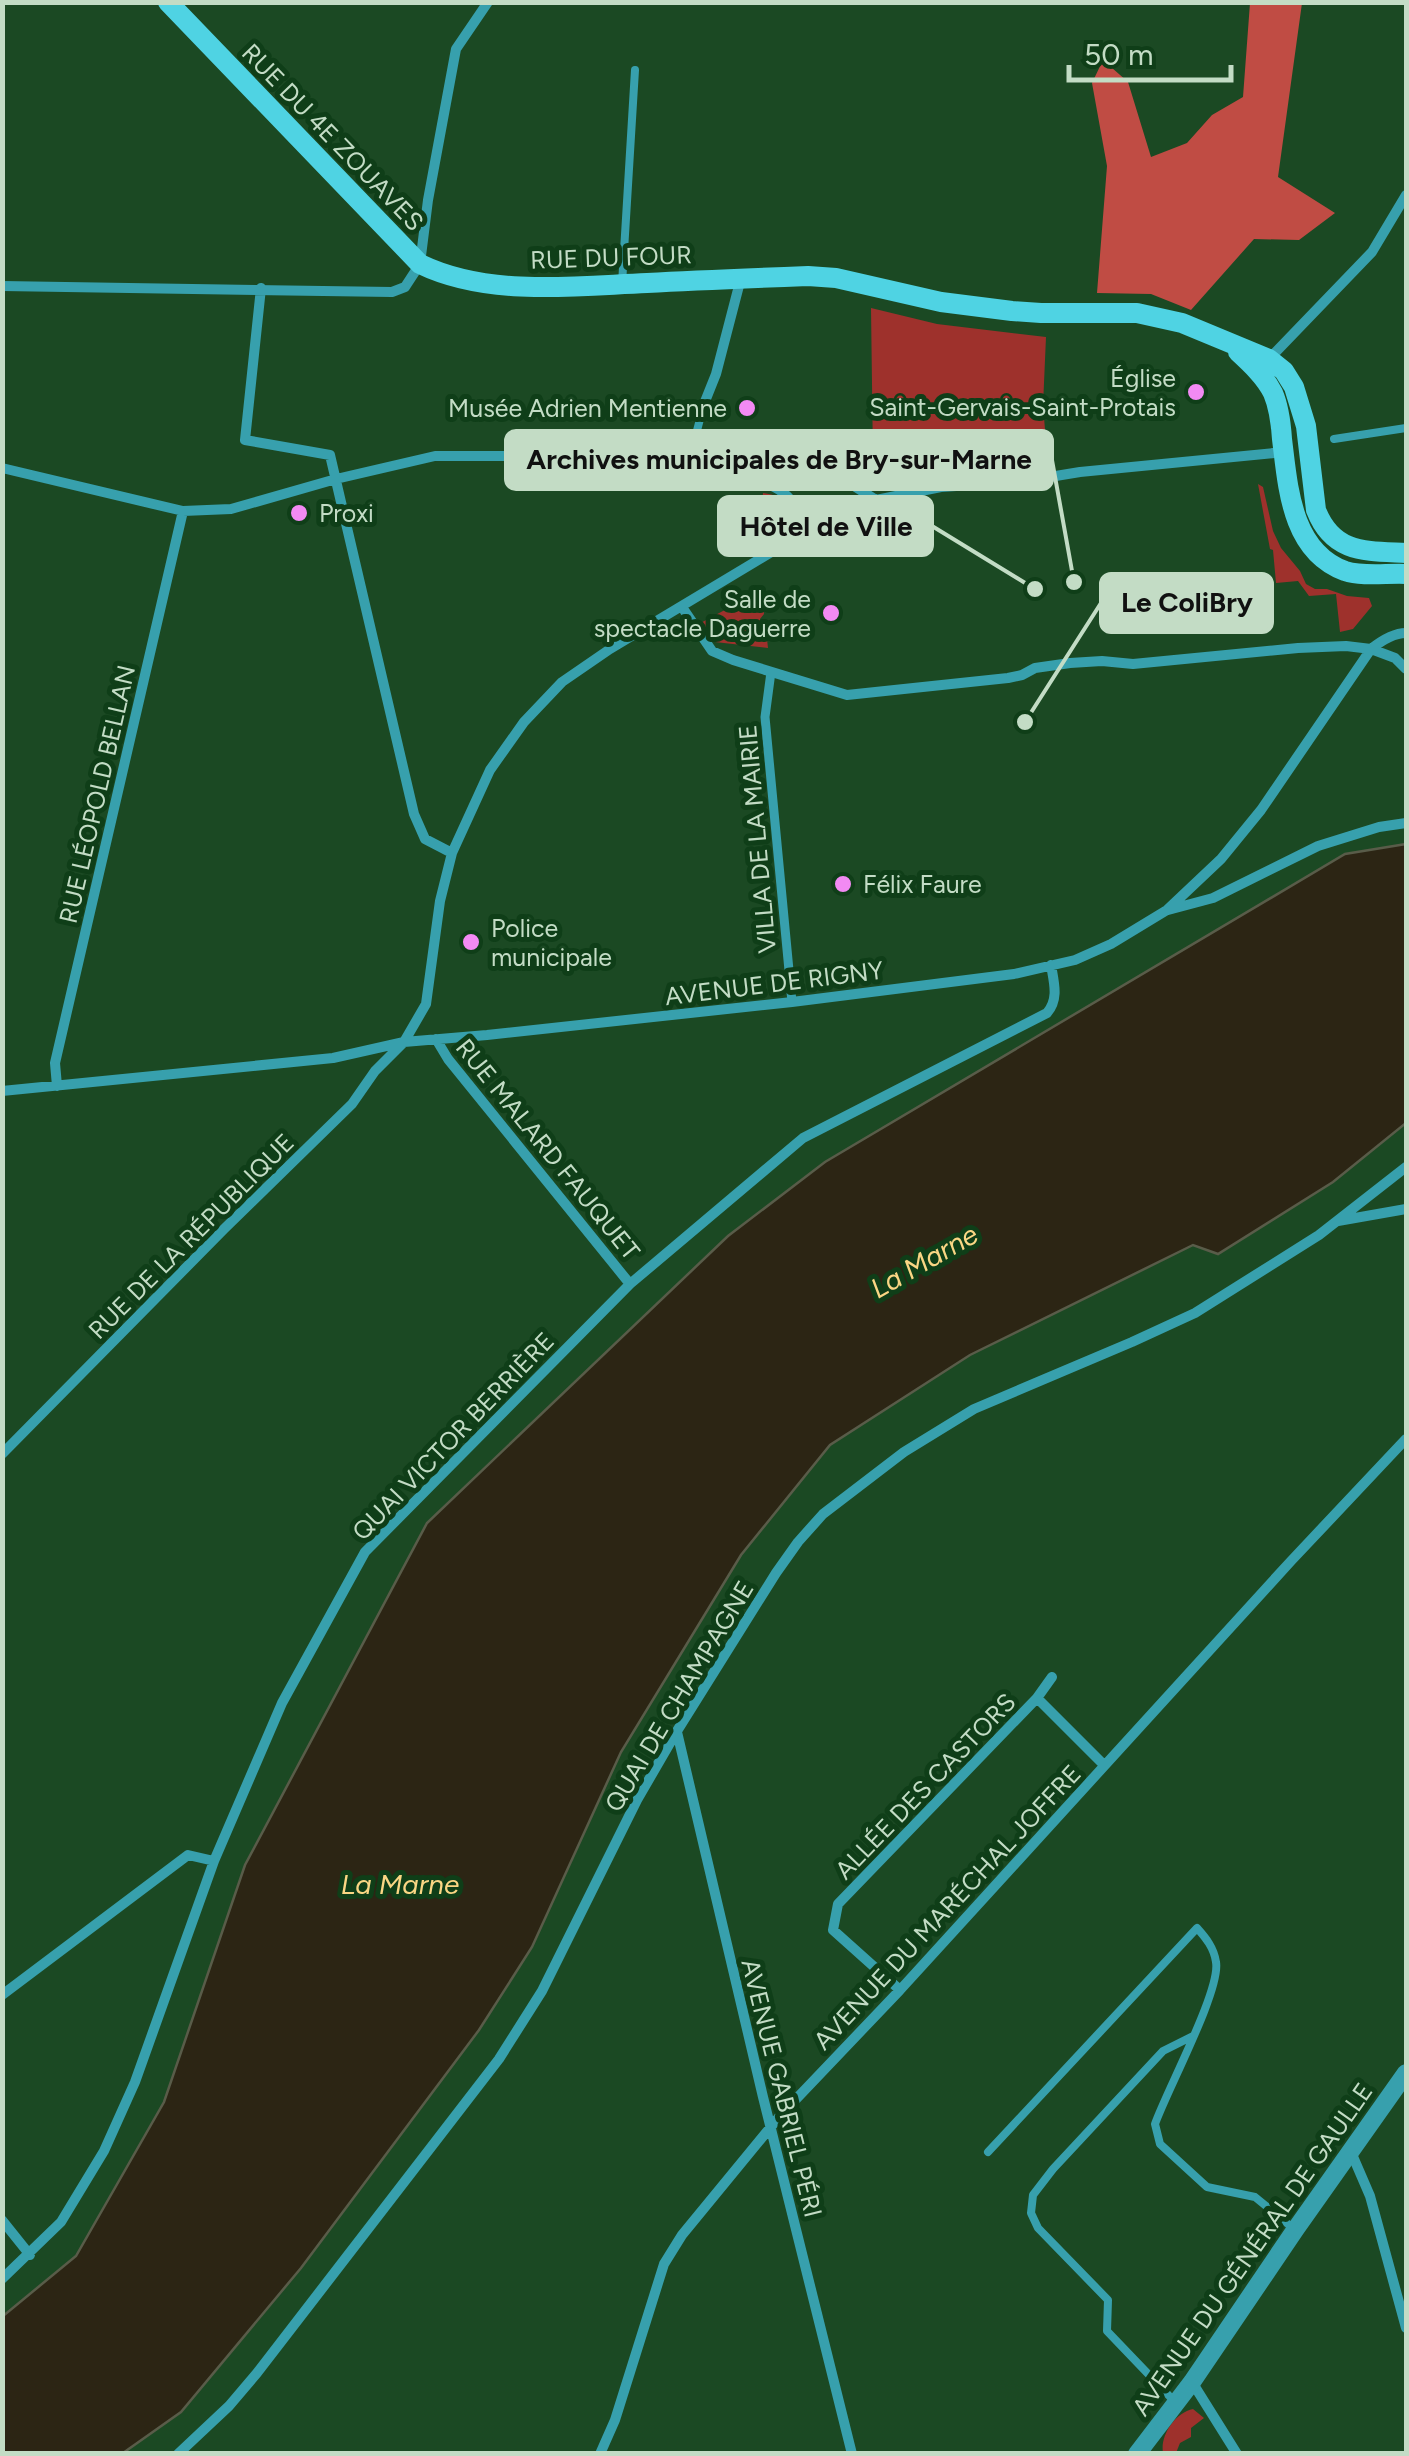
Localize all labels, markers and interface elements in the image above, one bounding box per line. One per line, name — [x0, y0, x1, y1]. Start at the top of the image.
scale bar — [1069, 20, 1232, 82]
text: 50 m — [1084, 36, 1153, 73]
street label: RUE DU 4E ZOUAVES — [236, 37, 430, 237]
street label: RUE DU FOUR — [530, 239, 692, 275]
place label: Église Saint-Gervais-Saint-Protais — [869, 363, 1176, 422]
marker: Église Saint-Gervais-Saint-Protais — [1185, 381, 1207, 403]
place label: Musée Adrien Mentienne — [448, 393, 727, 423]
marker: Musée Adrien Mentienne — [736, 397, 758, 419]
callout: Archives municipales de Bry-sur-Marne — [506, 431, 1052, 489]
text: Archives municipales de Bry-sur-Marne — [526, 442, 1032, 476]
callout: Hôtel de Ville — [719, 497, 932, 555]
place label: Proxi — [319, 498, 374, 528]
marker: Proxi — [288, 502, 310, 524]
text: Hôtel de Ville — [739, 509, 913, 543]
callout: Le ColiBry — [1101, 574, 1272, 632]
place label: Salle de spectacle Daguerre — [594, 584, 811, 643]
text: Le ColiBry — [1121, 585, 1254, 619]
marker: Salle de spectacle Daguerre — [820, 602, 842, 624]
street label: RUE LÉOPOLD BELLAN — [53, 662, 141, 926]
street label: VILLA DE LA MAIRIE — [732, 723, 782, 955]
place label: Félix Faure — [863, 869, 982, 899]
marker: Félix Faure — [832, 873, 854, 895]
place label: Police municipale — [491, 913, 612, 972]
marker: Police municipale — [460, 931, 482, 953]
street label: AVENUE DE RIGNY — [663, 955, 885, 1011]
street label: RUE MALARD FAUQUET — [450, 1033, 646, 1266]
street label: RUE DE LA RÉPUBLIQUE — [82, 1127, 300, 1345]
water label: La Marne — [864, 1217, 984, 1305]
street label: QUAI VICTOR BERRIÈRE — [346, 1326, 560, 1546]
street label: QUAI DE CHAMPAGNE — [598, 1575, 760, 1817]
street label: ALLÉE DES CASTORS — [829, 1687, 1021, 1885]
street label: AVENUE DU MARÉCHAL JOFFRE — [807, 1758, 1087, 2056]
water label: La Marne — [341, 1867, 459, 1901]
street label: AVENUE GABRIEL PÉRI — [735, 1956, 829, 2220]
street label: AVENUE DU GÉNÉRAL DE GAULLE — [1125, 2077, 1379, 2421]

